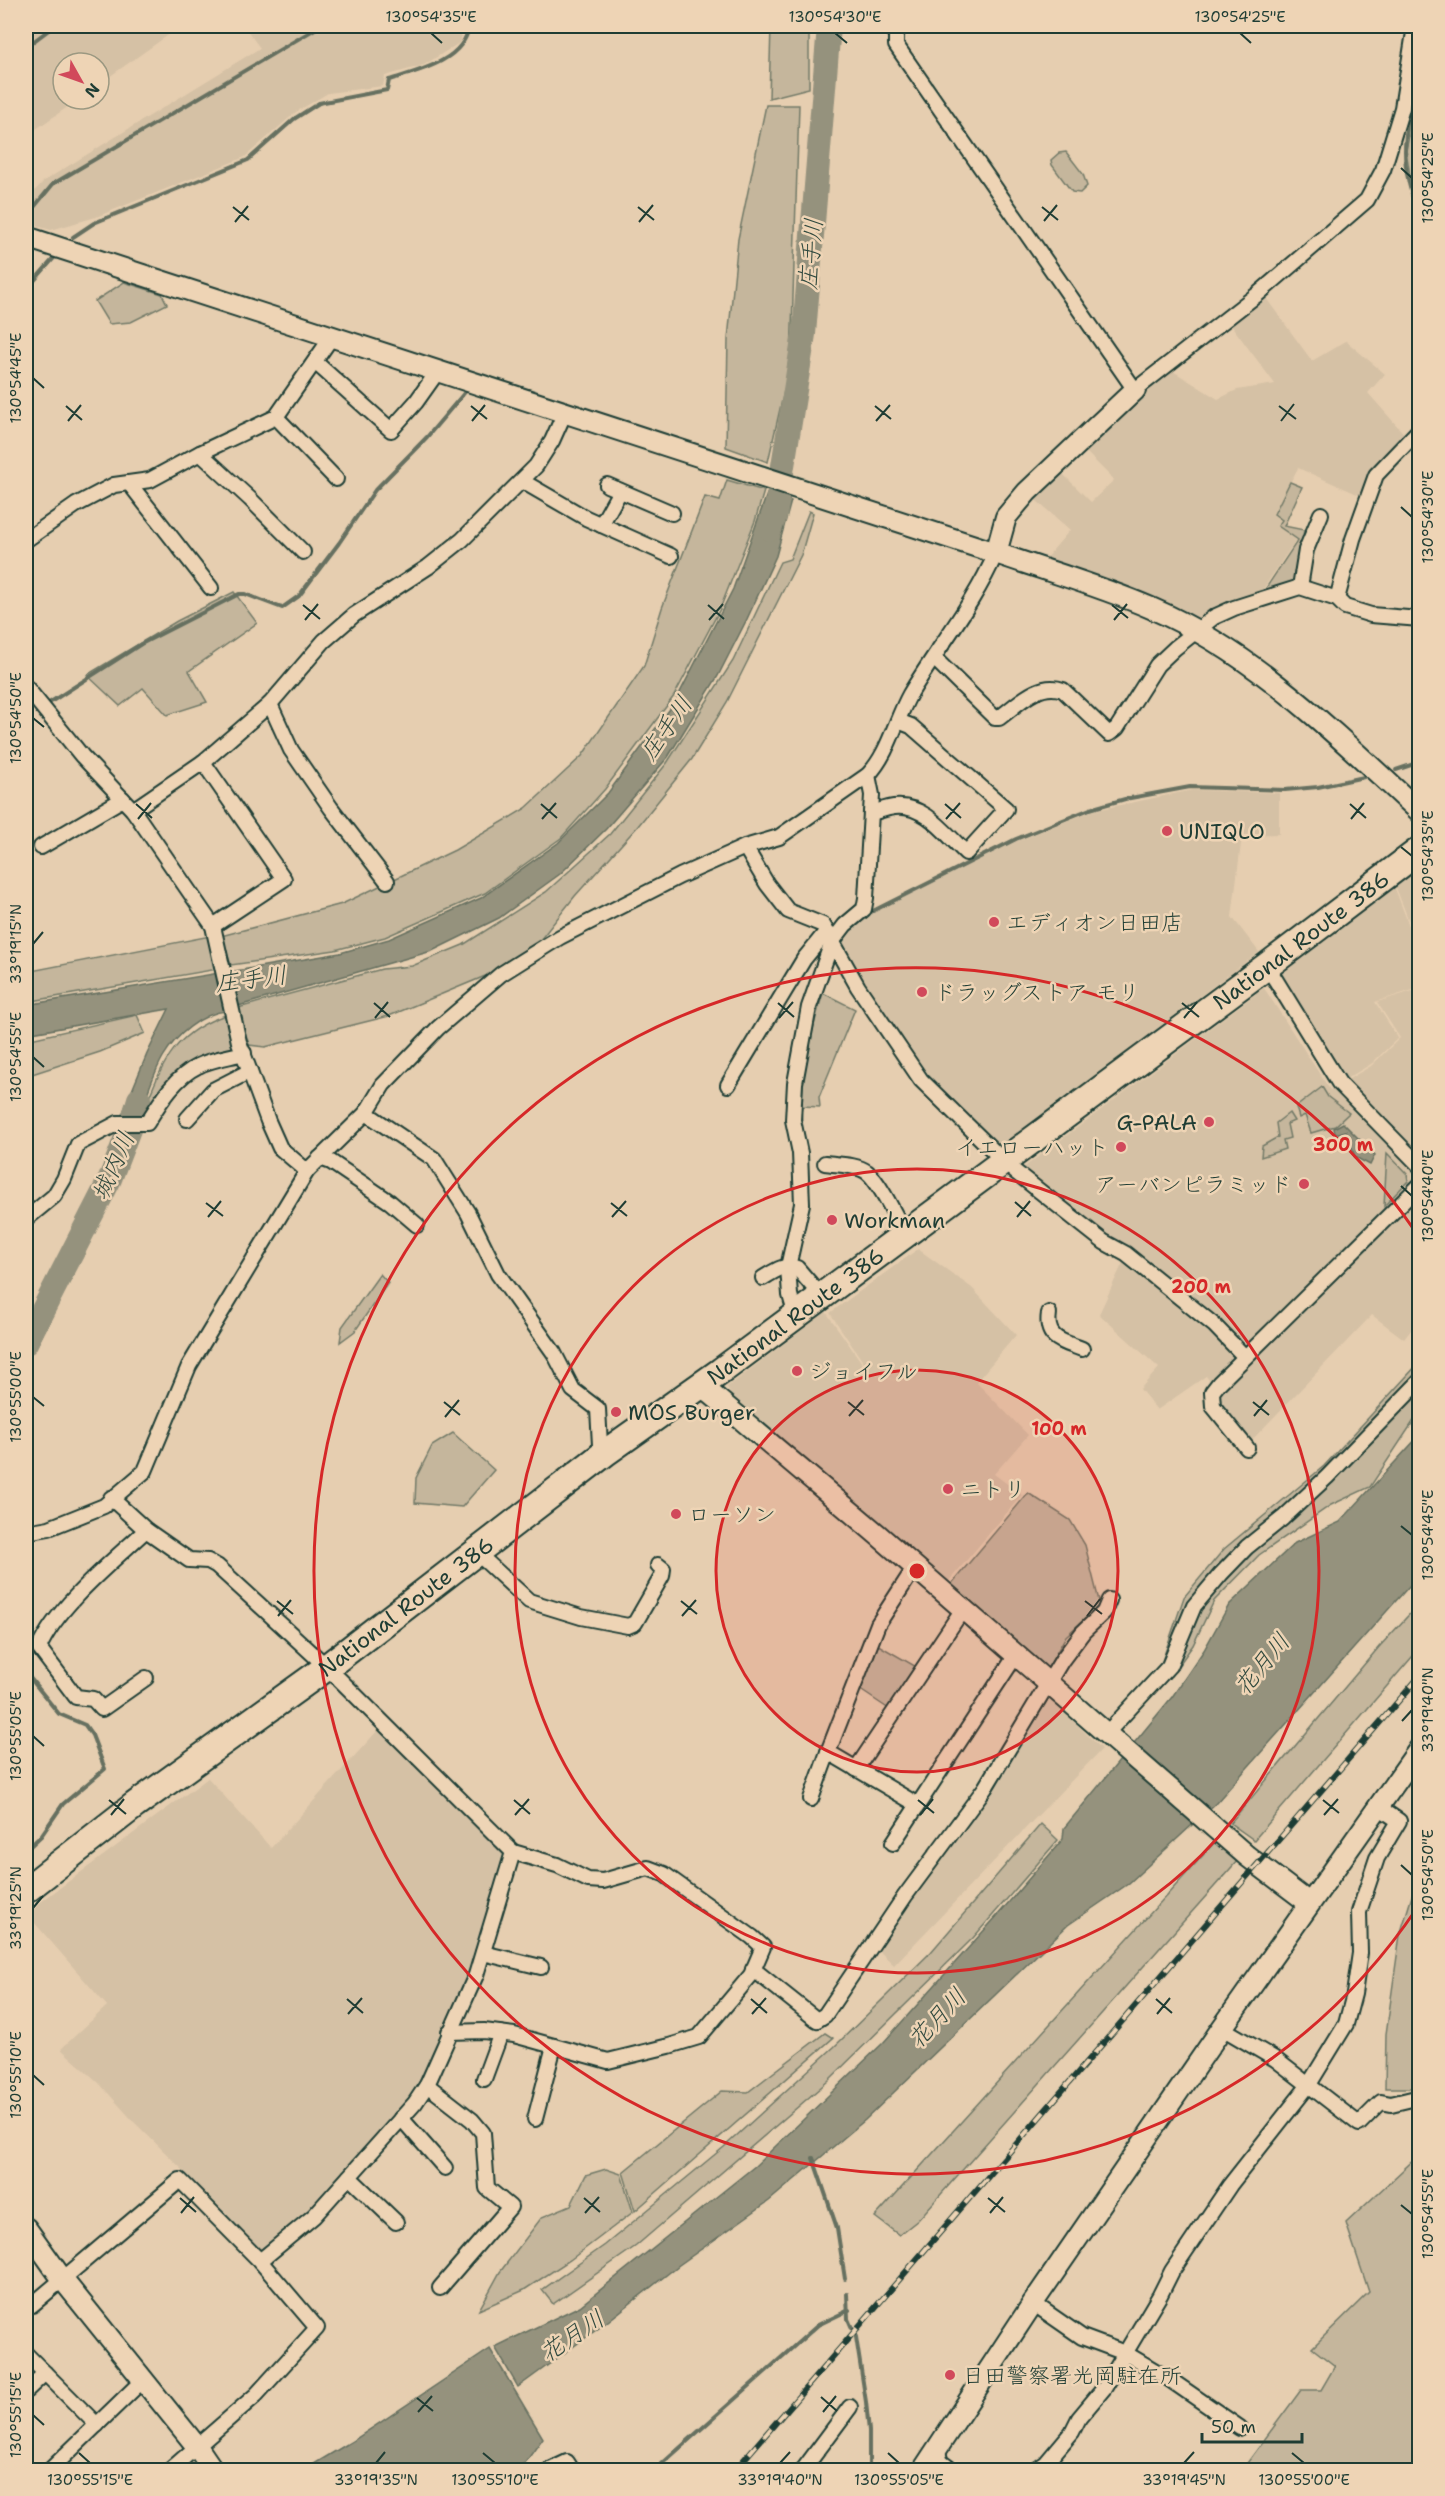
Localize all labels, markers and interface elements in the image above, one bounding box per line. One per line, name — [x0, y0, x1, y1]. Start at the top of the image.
text: 130°54'35"E — [385, 7, 477, 27]
text: 130°54'30"E — [789, 7, 881, 27]
text: 130°54'25"E — [1194, 7, 1286, 27]
north arrow — [51, 51, 111, 111]
text: N — [80, 79, 104, 102]
text: 130°54'25"E — [1418, 132, 1438, 224]
water label: 庄手川 — [792, 217, 830, 291]
text: 130°54'45"E — [6, 333, 26, 423]
text: 130°54'30"E — [1418, 471, 1438, 563]
text: 130°54'50"E — [6, 672, 26, 764]
water label: 庄手川 — [632, 689, 700, 767]
text: 130°54'35"E — [1418, 810, 1438, 902]
place label: UNIQLO — [1179, 817, 1265, 846]
marker: UNIQLO — [1160, 824, 1174, 838]
street label: National Route 386 — [1207, 864, 1395, 1016]
text: 33°19'15"N — [6, 904, 26, 984]
place label: エディオン日田店 — [1006, 908, 1183, 937]
marker: エディオン日田店 — [987, 915, 1001, 929]
water label: 庄手川 — [213, 959, 289, 999]
place label: ドラッグストア モリ — [934, 978, 1140, 1007]
marker: ドラッグストア モリ — [915, 985, 929, 999]
text: 130°54'55"E — [6, 1012, 26, 1102]
place label: G-PALA — [1116, 1108, 1197, 1137]
marker: G-PALA — [1202, 1115, 1216, 1129]
water label: 城内川 — [84, 1127, 142, 1205]
place label: イエローハット — [955, 1133, 1109, 1162]
text: 300 m — [1313, 1133, 1374, 1157]
marker: イエローハット — [1114, 1140, 1128, 1154]
text: 130°54'40"E — [1418, 1150, 1438, 1242]
place label: アーバンピラミッド — [1095, 1170, 1292, 1199]
marker: アーバンピラミッド — [1297, 1177, 1311, 1191]
place label: Workman — [844, 1206, 945, 1235]
marker: Workman — [825, 1213, 839, 1227]
street label: National Route 386 — [701, 1241, 890, 1392]
text: 200 m — [1171, 1275, 1232, 1299]
text: 130°55'00"E — [6, 1351, 26, 1443]
place label: ジョイフル — [809, 1357, 918, 1386]
marker: ジョイフル — [790, 1364, 804, 1378]
place label: MOS Burger — [628, 1398, 755, 1427]
marker: MOS Burger — [609, 1405, 623, 1419]
text: 100 m — [1031, 1417, 1087, 1441]
place label: ニトリ — [960, 1475, 1026, 1504]
marker: ニトリ — [941, 1482, 955, 1496]
text: 130°54'45"E — [1418, 1490, 1438, 1580]
place label: ローソン — [688, 1500, 776, 1529]
marker: ローソン — [669, 1507, 683, 1521]
street label: National Route 386 — [312, 1530, 500, 1684]
centre of rings — [907, 1561, 927, 1581]
water label: 花月川 — [1227, 1626, 1297, 1702]
text: 33°19'40"N — [1418, 1667, 1438, 1753]
text: 130°55'05"E — [6, 1691, 26, 1781]
text: 130°54'50"E — [1418, 1829, 1438, 1921]
text: 33°19'25"N — [6, 1866, 26, 1950]
water label: 花月川 — [901, 1981, 973, 2055]
text: 130°55'10"E — [6, 2031, 26, 2119]
text: 130°54'55"E — [1418, 2169, 1438, 2259]
water label: 花月川 — [533, 2303, 611, 2369]
place label: 日田警察署光岡駐在所 — [962, 2361, 1182, 2390]
marker: 日田警察署光岡駐在所 — [943, 2368, 957, 2382]
text: 130°55'15"E — [6, 2372, 26, 2458]
scale bar — [1202, 2406, 1302, 2444]
text: 50 m — [1211, 2415, 1256, 2439]
text: 130°55'15"E — [47, 2470, 133, 2490]
text: 33°19'35"N — [334, 2470, 418, 2490]
text: 130°55'10"E — [451, 2470, 539, 2490]
text: 33°19'40"N — [737, 2470, 823, 2490]
text: 130°55'05"E — [854, 2470, 944, 2490]
text: 33°19'45"N — [1142, 2470, 1226, 2490]
text: 130°55'00"E — [1258, 2470, 1350, 2490]

